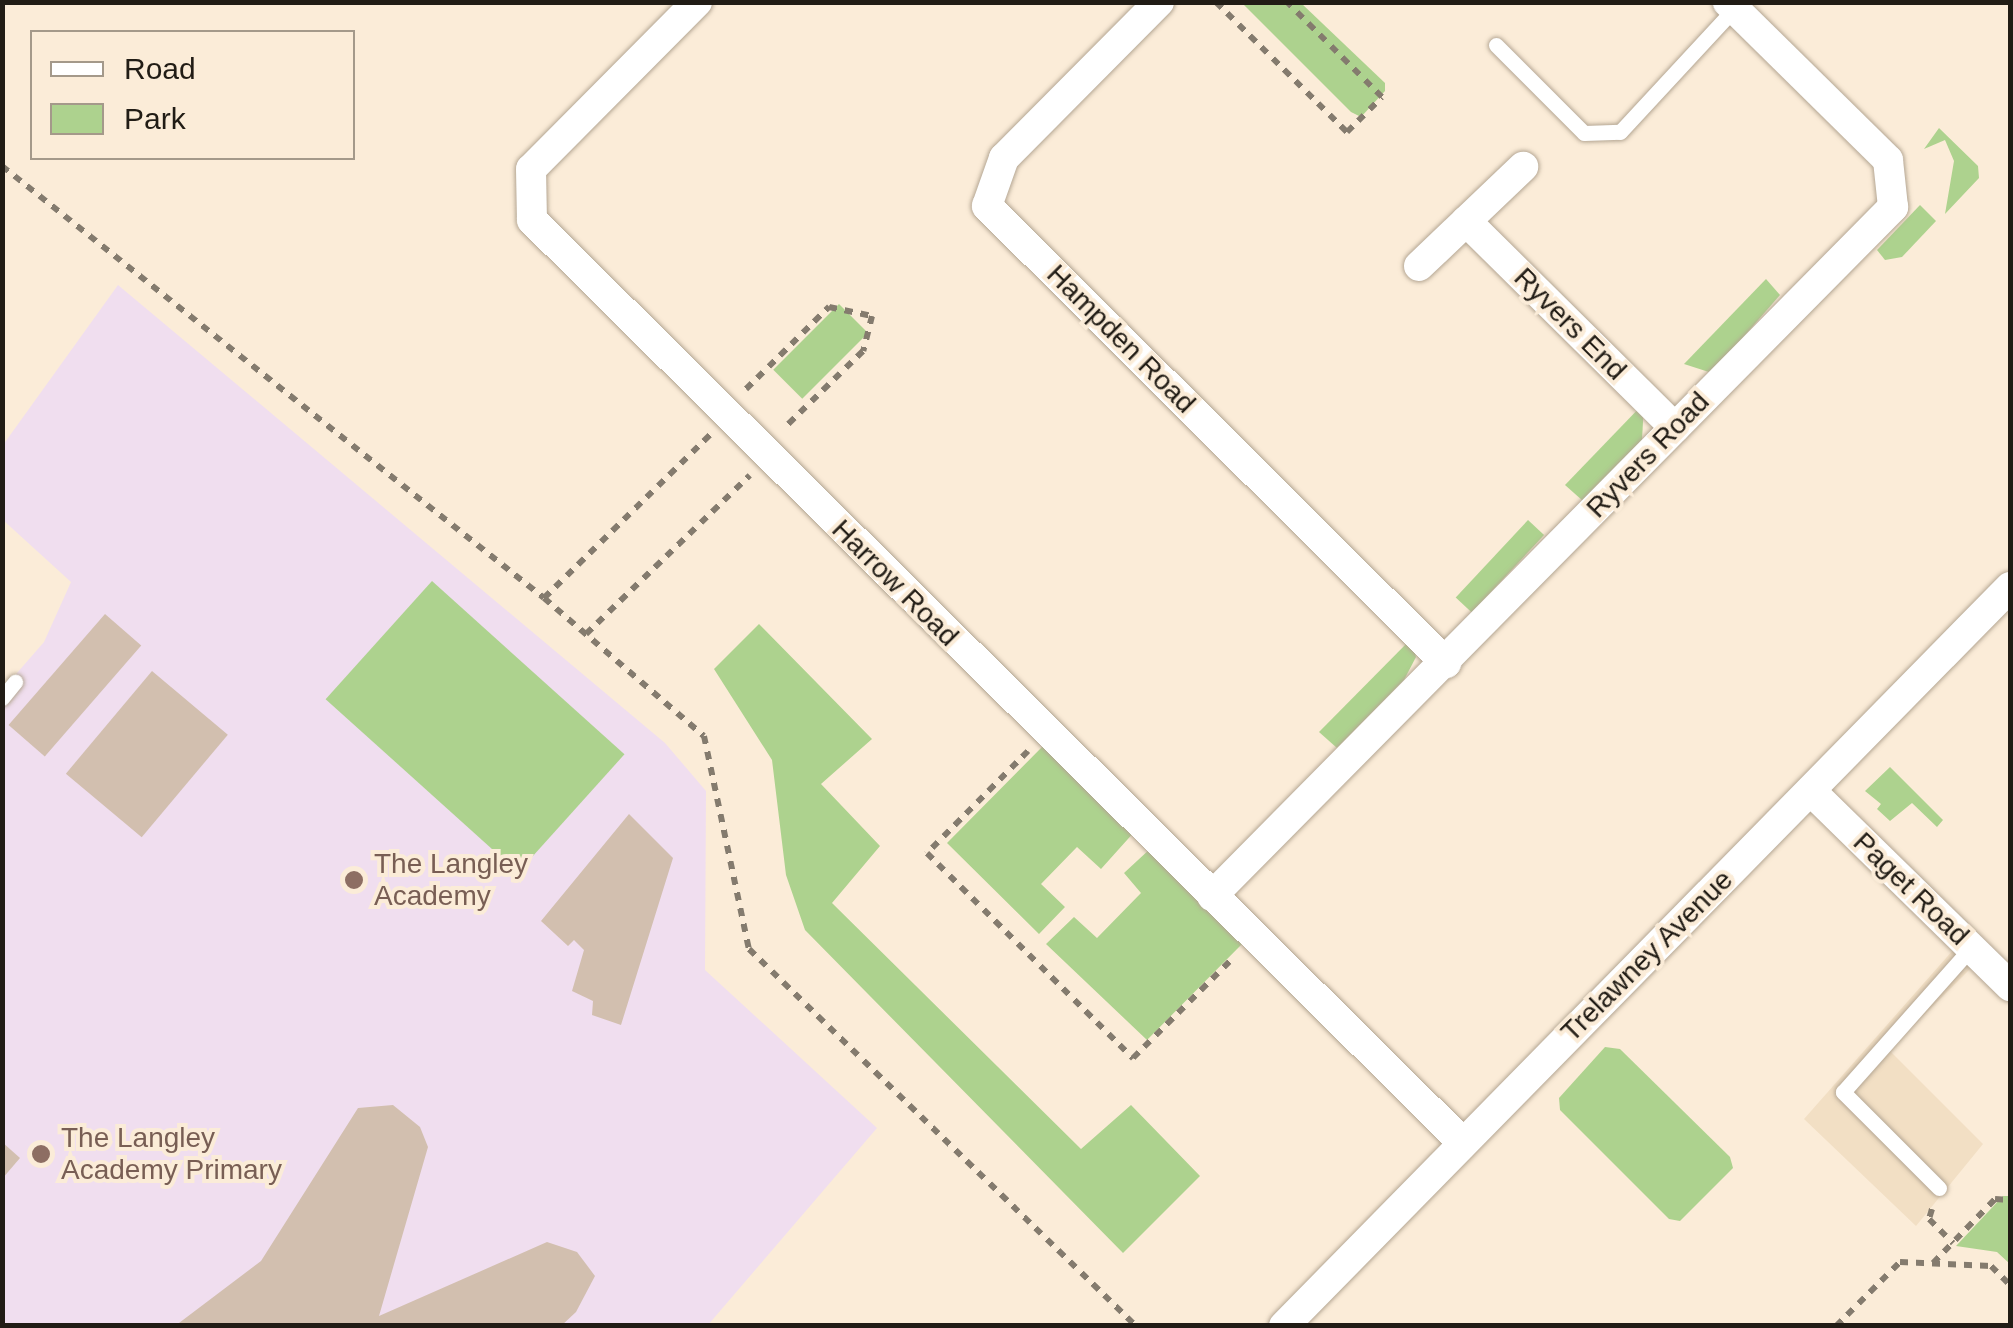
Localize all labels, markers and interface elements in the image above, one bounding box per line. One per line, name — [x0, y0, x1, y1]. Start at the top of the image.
legend — [30, 30, 355, 160]
text: Road — [124, 52, 196, 85]
text: Park — [124, 102, 186, 135]
street label: Hampden Road — [1040, 258, 1202, 420]
street label: Ryvers End — [1507, 261, 1633, 387]
street label: Ryvers Road — [1580, 385, 1716, 525]
street label: Harrow Road — [825, 513, 965, 653]
street label: Paget Road — [1846, 826, 1976, 952]
place label: The Langley Academy — [374, 847, 528, 913]
street label: Trelawney Avenue — [1554, 863, 1740, 1049]
marker: The Langley Academy — [343, 869, 365, 891]
place label: The Langley Academy Primary — [61, 1121, 282, 1187]
marker: The Langley Academy Primary — [30, 1143, 52, 1165]

